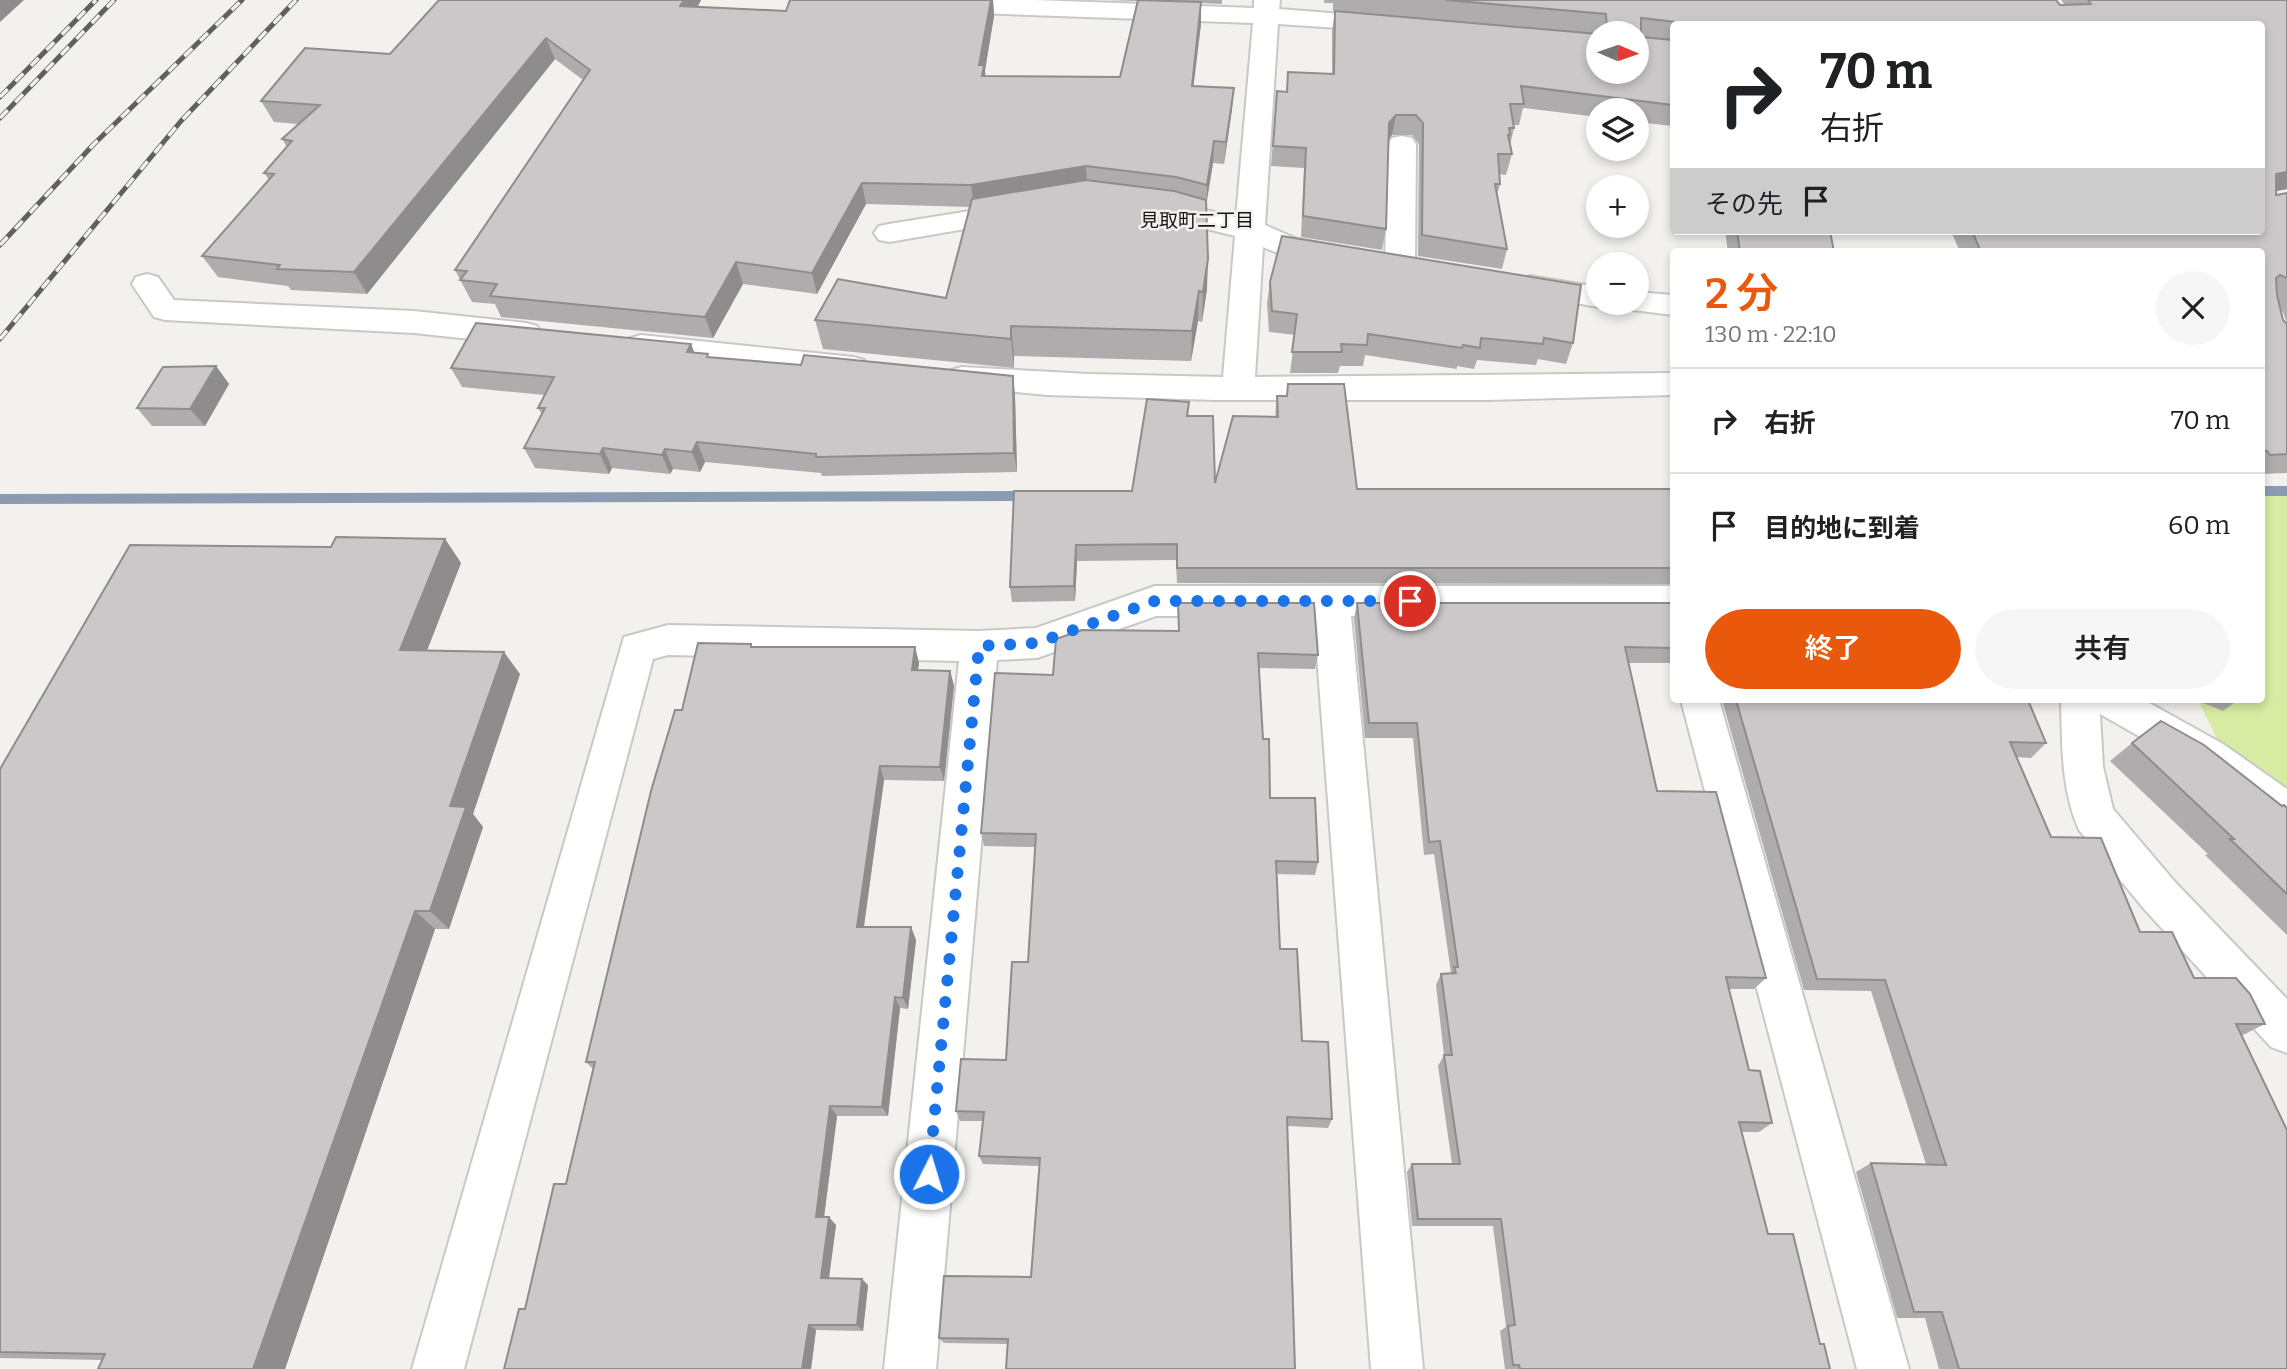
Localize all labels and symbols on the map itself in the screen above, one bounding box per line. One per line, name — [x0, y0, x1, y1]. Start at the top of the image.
north arrow — [1586, 21, 1648, 84]
district label: 見取町二丁目 — [1140, 209, 1254, 232]
pin — [1380, 571, 1440, 631]
position arrow — [892, 1137, 966, 1211]

